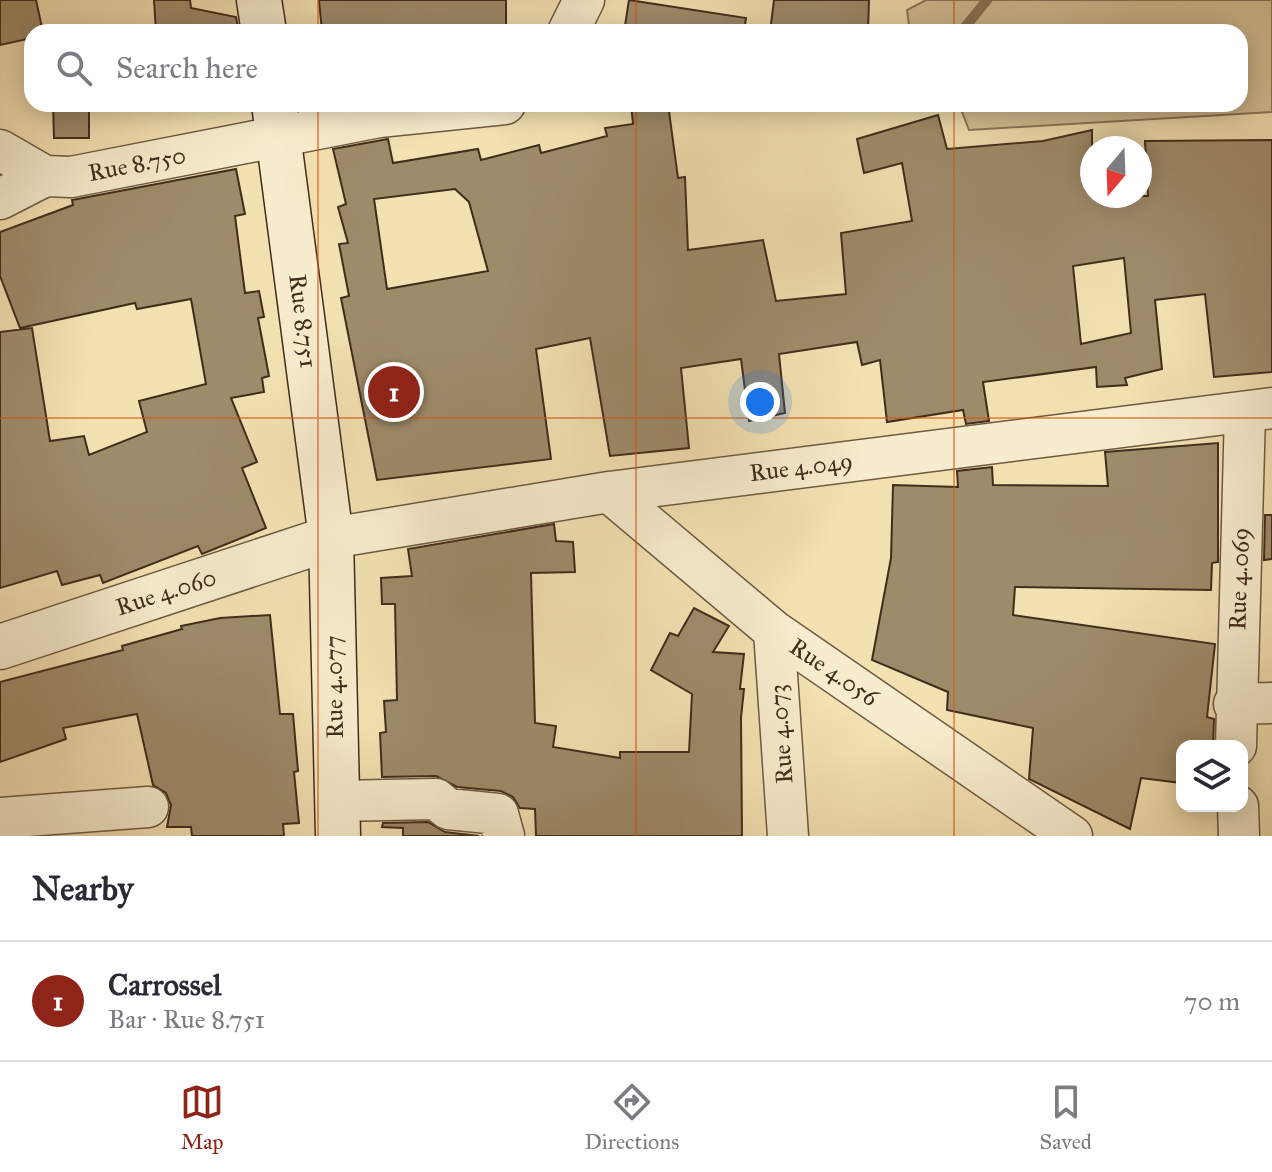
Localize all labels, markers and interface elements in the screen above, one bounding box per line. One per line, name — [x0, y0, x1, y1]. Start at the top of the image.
search box — [24, 24, 1248, 112]
icon: search — [52, 46, 96, 90]
text: Search here — [116, 50, 258, 86]
north arrow — [1080, 136, 1152, 208]
street label: Rue 8.750 — [86, 140, 188, 188]
street label: Rue 8.751 — [282, 272, 324, 370]
pin: 1 — [368, 362, 420, 422]
your location — [740, 382, 780, 422]
street label: Rue 4.049 — [748, 446, 854, 488]
street label: Rue 4.069 — [1222, 527, 1256, 631]
street label: Rue 4.060 — [112, 562, 220, 622]
street label: Rue 4.056 — [784, 631, 885, 713]
street label: Rue 4.077 — [318, 635, 350, 739]
street label: Rue 4.073 — [763, 683, 799, 785]
map controls — [1176, 740, 1248, 812]
button: layers — [1176, 740, 1248, 812]
text: Nearby — [32, 868, 134, 909]
text: Carrossel — [108, 967, 221, 1003]
text: 1 — [53, 985, 63, 1017]
text: 70 m — [1184, 985, 1240, 1017]
text: Bar · Rue 8.751 — [108, 1003, 265, 1035]
tab: Map — [180, 1080, 224, 1155]
tab: Directions — [584, 1080, 679, 1155]
tab: Saved — [1040, 1080, 1092, 1155]

